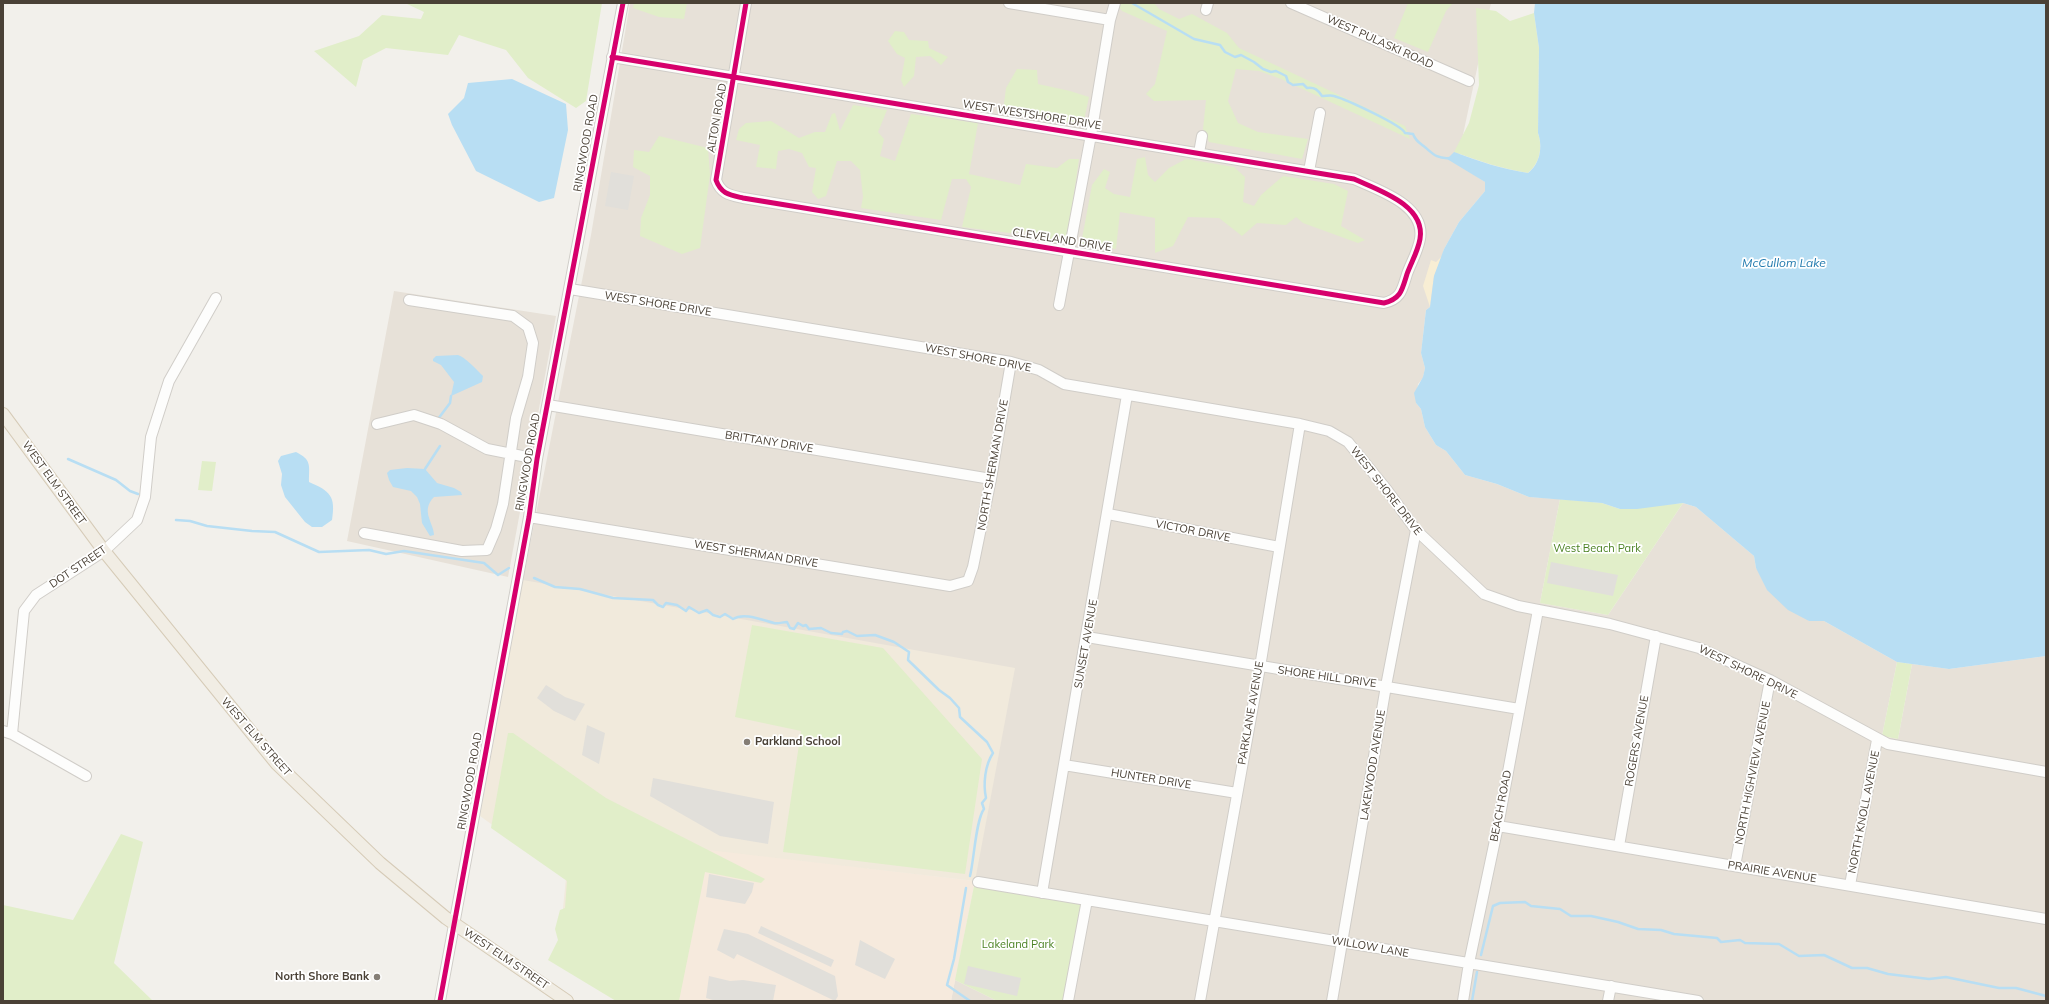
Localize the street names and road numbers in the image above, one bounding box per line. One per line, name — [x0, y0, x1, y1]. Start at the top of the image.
street label: WEST PULASKI ROAD — [1325, 12, 1435, 72]
street label: ALTON ROAD — [704, 82, 730, 154]
street label: RINGWOOD ROAD — [571, 93, 601, 193]
street label: WEST WESTSHORE DRIVE — [962, 98, 1102, 132]
street label: CLEVELAND DRIVE — [1012, 226, 1112, 254]
street label: WEST SHORE DRIVE — [603, 289, 713, 319]
street label: WEST SHORE DRIVE — [924, 341, 1032, 375]
street label: NORTH SHERMAN DRIVE — [975, 398, 1011, 532]
street label: RINGWOOD ROAD — [513, 412, 543, 512]
street label: BRITTANY DRIVE — [724, 429, 814, 455]
street label: WEST ELM STREET — [19, 439, 89, 527]
street label: WEST SHORE DRIVE — [1347, 444, 1425, 538]
street label: VICTOR DRIVE — [1154, 517, 1232, 545]
street label: WEST SHERMAN DRIVE — [693, 538, 819, 570]
street label: DOT STREET — [47, 543, 109, 591]
street label: SUNSET AVENUE — [1072, 598, 1100, 690]
street label: WEST SHORE DRIVE — [1696, 642, 1800, 702]
street label: PARKLANE AVENUE — [1235, 660, 1267, 766]
street label: SHORE HILL DRIVE — [1277, 664, 1377, 690]
street label: ROGERS AVENUE — [1622, 694, 1652, 788]
street label: WEST ELM STREET — [218, 695, 294, 779]
street label: NORTH HIGHVIEW AVENUE — [1733, 700, 1773, 846]
street label: LAKEWOOD AVENUE — [1358, 709, 1388, 821]
street label: RINGWOOD ROAD — [455, 731, 485, 831]
street label: NORTH KNOLL AVENUE — [1846, 749, 1882, 875]
street label: HUNTER DRIVE — [1110, 766, 1192, 792]
street label: BEACH ROAD — [1488, 769, 1514, 843]
street label: PRAIRIE AVENUE — [1727, 858, 1817, 886]
street label: WEST ELM STREET — [461, 926, 551, 992]
street label: WILLOW LANE — [1330, 934, 1410, 960]

